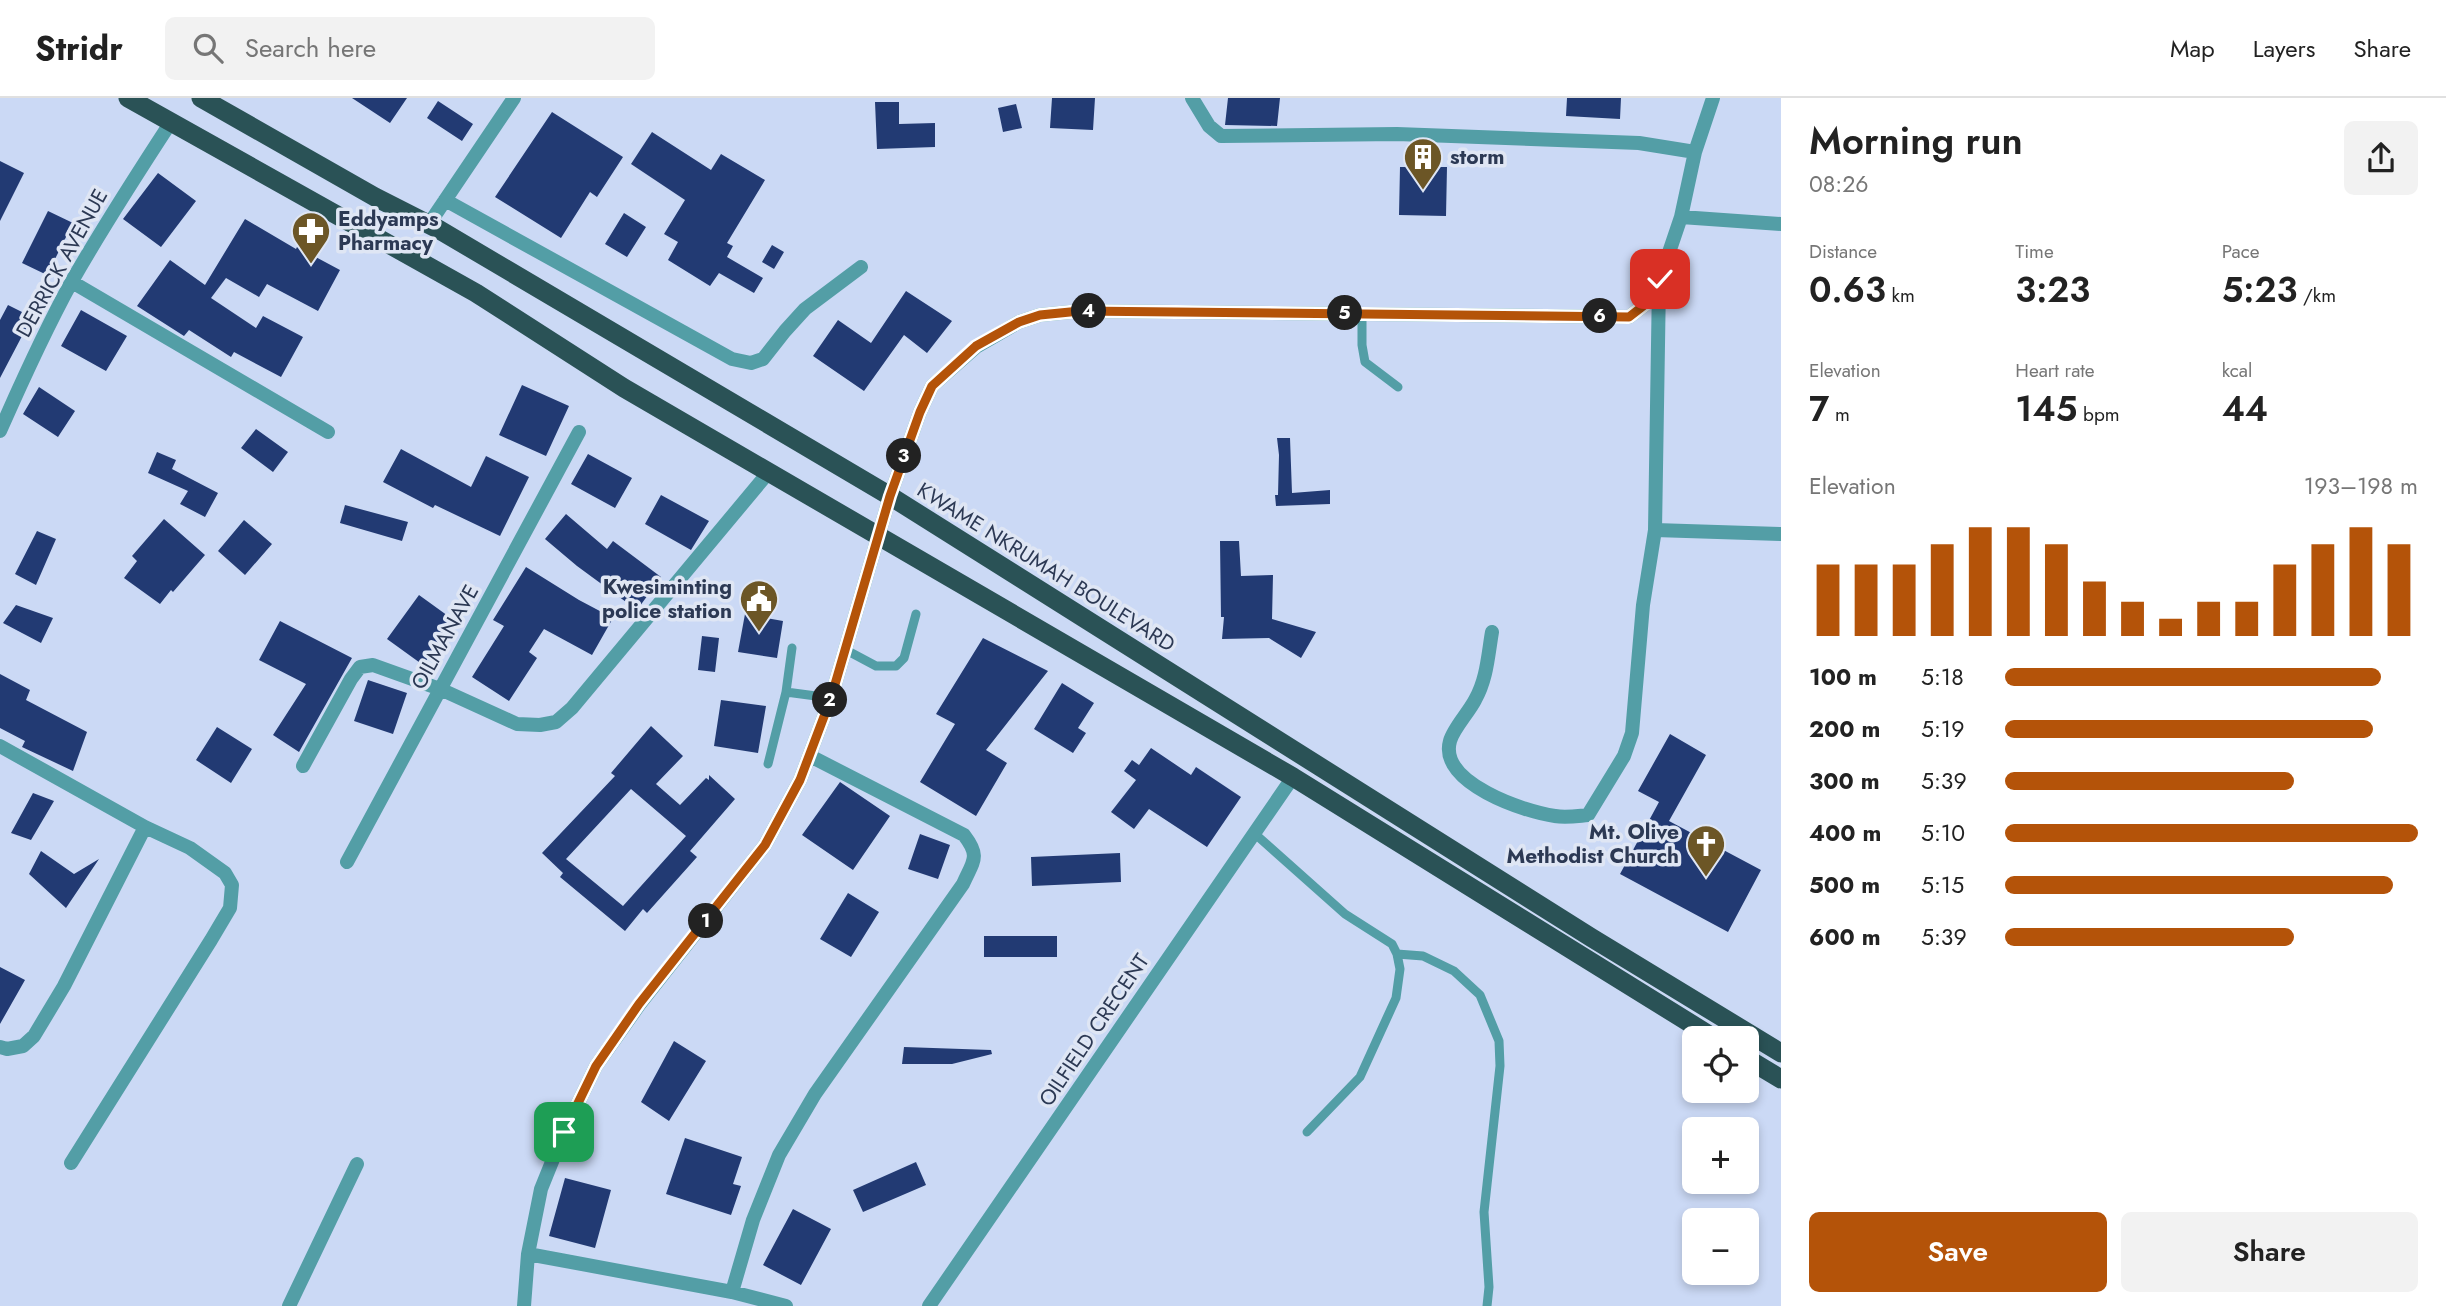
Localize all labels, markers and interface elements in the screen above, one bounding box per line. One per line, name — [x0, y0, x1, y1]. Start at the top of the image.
search box — [165, 17, 655, 80]
text: Stridr — [35, 25, 123, 72]
icon: search — [189, 29, 227, 67]
text: Search here — [245, 29, 376, 67]
text: Map — [2170, 31, 2215, 66]
text: Layers — [2253, 31, 2315, 66]
text: Share — [2353, 31, 2411, 66]
text: Morning run — [1809, 113, 2023, 168]
button: share — [2344, 121, 2418, 195]
building icon: storm — [1402, 136, 1444, 191]
place label: storm — [1450, 142, 1505, 172]
text: 08:26 — [1809, 167, 1869, 201]
street label: DERRICK AVENUE — [9, 183, 115, 343]
place label: Eddyamps Pharmacy — [338, 204, 439, 258]
pharmacy icon: Eddyamps Pharmacy — [290, 210, 332, 265]
text: Distance — [1809, 238, 1877, 265]
text: Time — [2015, 238, 2054, 265]
text: Pace — [2222, 238, 2260, 265]
pin — [1630, 249, 1690, 309]
icon: check — [1641, 260, 1679, 298]
text: 0.63 — [1809, 265, 1886, 315]
text: 3:23 — [2015, 265, 2090, 315]
text: 5:23 — [2222, 265, 2297, 315]
text: km — [1886, 282, 1915, 309]
text: /km — [2297, 282, 2336, 309]
pin: 4 — [1072, 294, 1106, 328]
pin: 5 — [1328, 296, 1362, 330]
text: 4 — [1082, 297, 1095, 324]
pin: 6 — [1582, 298, 1618, 333]
text: 5 — [1338, 299, 1351, 326]
text: 6 — [1593, 302, 1606, 329]
text: Elevation — [1809, 357, 1881, 384]
text: Heart rate — [2015, 357, 2095, 384]
text: kcal — [2222, 357, 2252, 384]
text: 7 — [1809, 384, 1829, 434]
text: 145 — [2015, 384, 2077, 434]
text: 44 — [2222, 384, 2268, 434]
text: m — [1829, 401, 1850, 428]
text: bpm — [2077, 401, 2120, 428]
pin: 3 — [886, 438, 922, 474]
text: 3 — [898, 442, 909, 469]
text: Elevation — [1809, 469, 1896, 503]
text: 193–198 m — [2304, 469, 2418, 503]
street label: KWAME NKRUMAH BOULEVARD — [911, 475, 1181, 659]
place label: Kwesiminting police station — [602, 572, 732, 626]
public building icon: Kwesiminting police station — [738, 578, 780, 633]
street label: OILMANAVE — [404, 579, 486, 695]
text: 100 m — [1809, 660, 1877, 694]
text: 5:18 — [1921, 660, 1964, 694]
pin: 2 — [812, 682, 848, 718]
text: 2 — [823, 686, 836, 713]
text: 200 m — [1809, 712, 1880, 746]
text: 5:19 — [1921, 712, 1964, 746]
text: 300 m — [1809, 764, 1880, 798]
text: 5:39 — [1921, 764, 1967, 798]
text: 400 m — [1809, 816, 1881, 850]
text: 5:10 — [1921, 816, 1965, 850]
place label: Mt. Olive Methodist Church — [1507, 817, 1679, 871]
church icon: Mt. Olive Methodist Church — [1685, 823, 1727, 878]
text: 500 m — [1809, 868, 1880, 902]
text: 5:15 — [1921, 868, 1964, 902]
pin: 1 — [688, 904, 724, 938]
text: 1 — [701, 907, 710, 934]
text: 600 m — [1809, 920, 1881, 954]
text: 5:39 — [1921, 920, 1967, 954]
street label: OILFIELD CRECENT — [1032, 948, 1156, 1112]
map controls — [1682, 1026, 1759, 1285]
button: locate — [1682, 1026, 1759, 1103]
pin — [534, 1102, 594, 1162]
icon: arrive — [545, 1113, 583, 1151]
button: + — [1682, 1117, 1759, 1194]
button: − — [1682, 1208, 1759, 1285]
button: Save — [1809, 1212, 2107, 1292]
button: Share — [2121, 1212, 2418, 1292]

